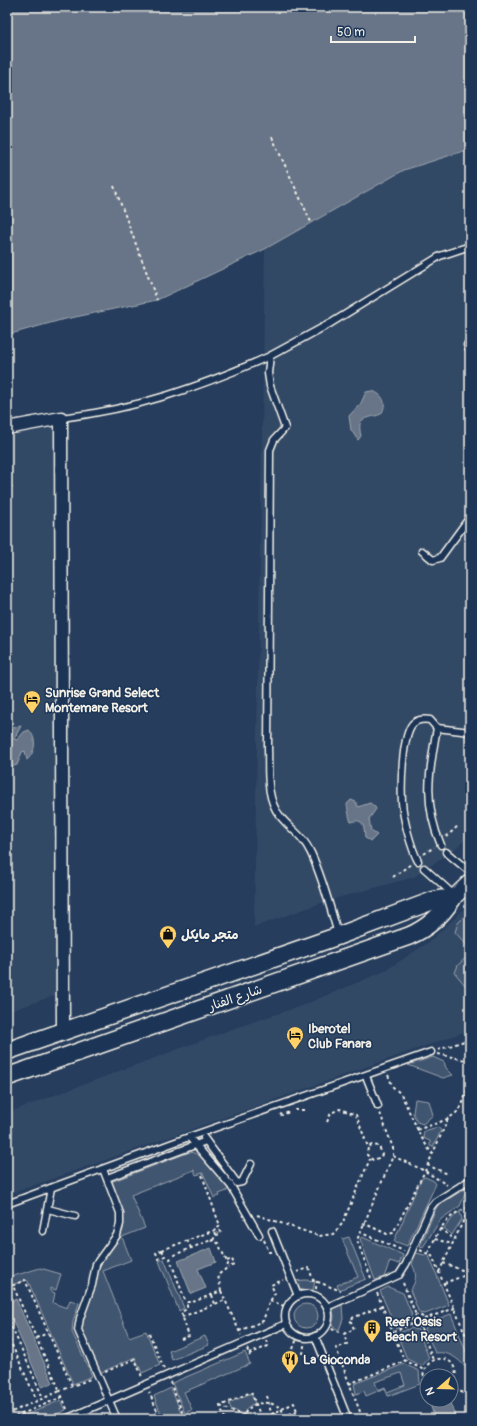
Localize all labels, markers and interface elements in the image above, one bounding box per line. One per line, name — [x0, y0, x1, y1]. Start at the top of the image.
scale bar — [331, 18, 415, 44]
text: 50 m — [337, 25, 365, 40]
place label: Sunrise Grand Select Montemare Resort — [45, 685, 160, 716]
hotel icon: Sunrise Grand Select Montemare Resort — [22, 689, 42, 714]
shop icon: متجر مايكل — [158, 924, 178, 949]
place label: متجر مايكل — [181, 927, 238, 943]
street label: شارع الفنار — [205, 981, 265, 1016]
place label: Iberotel Club Fanara — [308, 1021, 372, 1052]
hotel icon: Iberotel Club Fanara — [285, 1025, 305, 1050]
place label: Reef Oasis Beach Resort — [385, 1314, 458, 1345]
building icon: Reef Oasis Beach Resort — [362, 1318, 382, 1343]
restaurant icon: La Gioconda — [280, 1349, 300, 1374]
place label: La Gioconda — [303, 1352, 370, 1368]
north arrow — [419, 1368, 459, 1408]
text: N — [423, 1385, 437, 1397]

